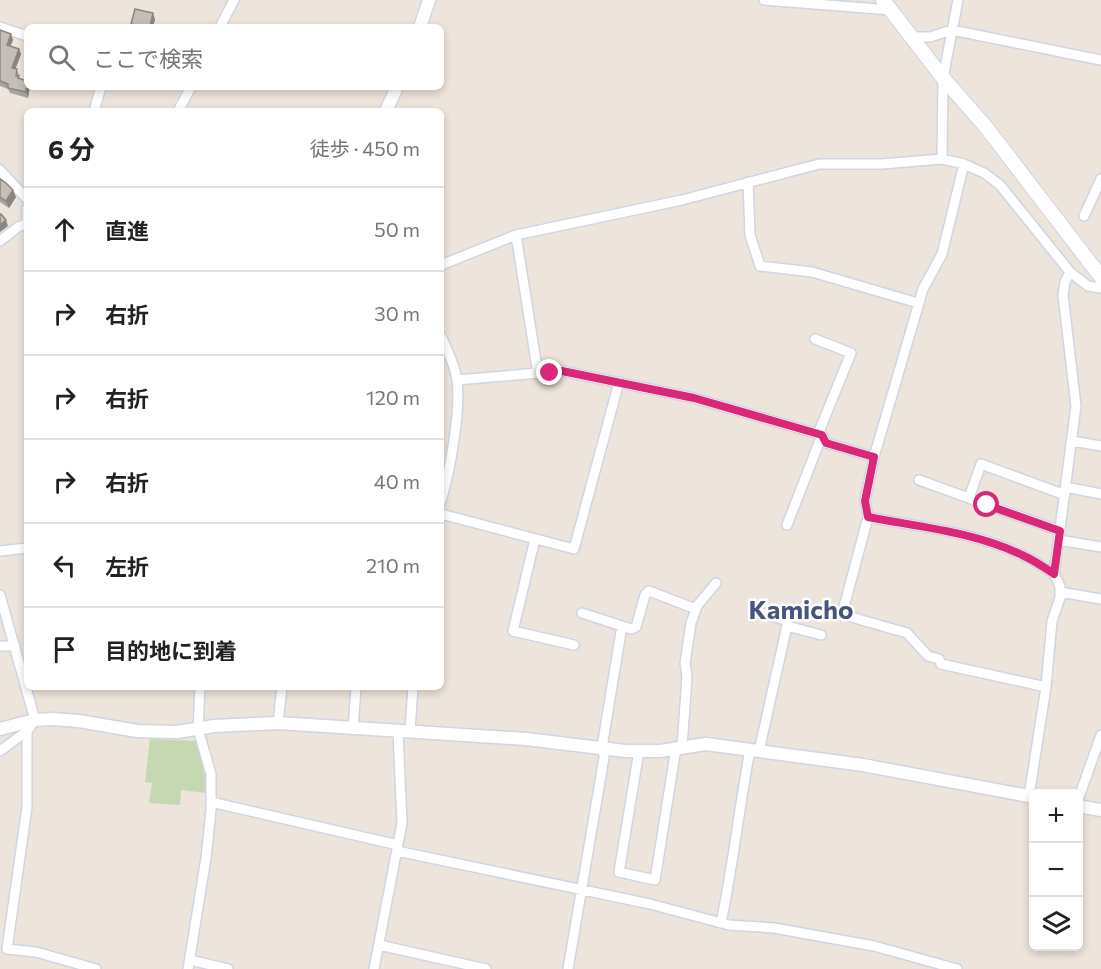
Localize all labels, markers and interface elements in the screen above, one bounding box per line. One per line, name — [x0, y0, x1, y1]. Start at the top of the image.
search box — [24, 24, 444, 90]
icon: search — [45, 41, 78, 74]
text: ここで検索 — [93, 45, 203, 72]
text: 6 分 — [48, 133, 95, 164]
text: 徒歩 · 450 m — [310, 136, 420, 160]
icon: ahead — [48, 213, 81, 246]
text: 直進 — [105, 217, 149, 244]
text: 50 m — [374, 217, 420, 241]
icon: right — [48, 297, 81, 330]
text: 右折 — [105, 301, 149, 328]
text: 30 m — [374, 301, 420, 325]
route end — [536, 359, 562, 385]
icon: right — [48, 381, 81, 414]
text: 右折 — [105, 385, 149, 412]
text: 120 m — [366, 385, 420, 409]
icon: right — [48, 465, 81, 498]
text: 右折 — [105, 469, 149, 496]
text: 40 m — [374, 469, 420, 493]
route start — [973, 491, 999, 517]
icon: left — [48, 549, 81, 582]
text: 左折 — [105, 553, 149, 580]
text: 210 m — [366, 553, 420, 577]
district label: Kamicho — [749, 593, 853, 624]
icon: arrive — [48, 633, 81, 666]
text: 目的地に到着 — [105, 637, 237, 664]
map controls — [1029, 789, 1083, 951]
button: + — [1029, 789, 1083, 843]
button: − — [1029, 843, 1083, 897]
button: layers — [1029, 897, 1083, 951]

